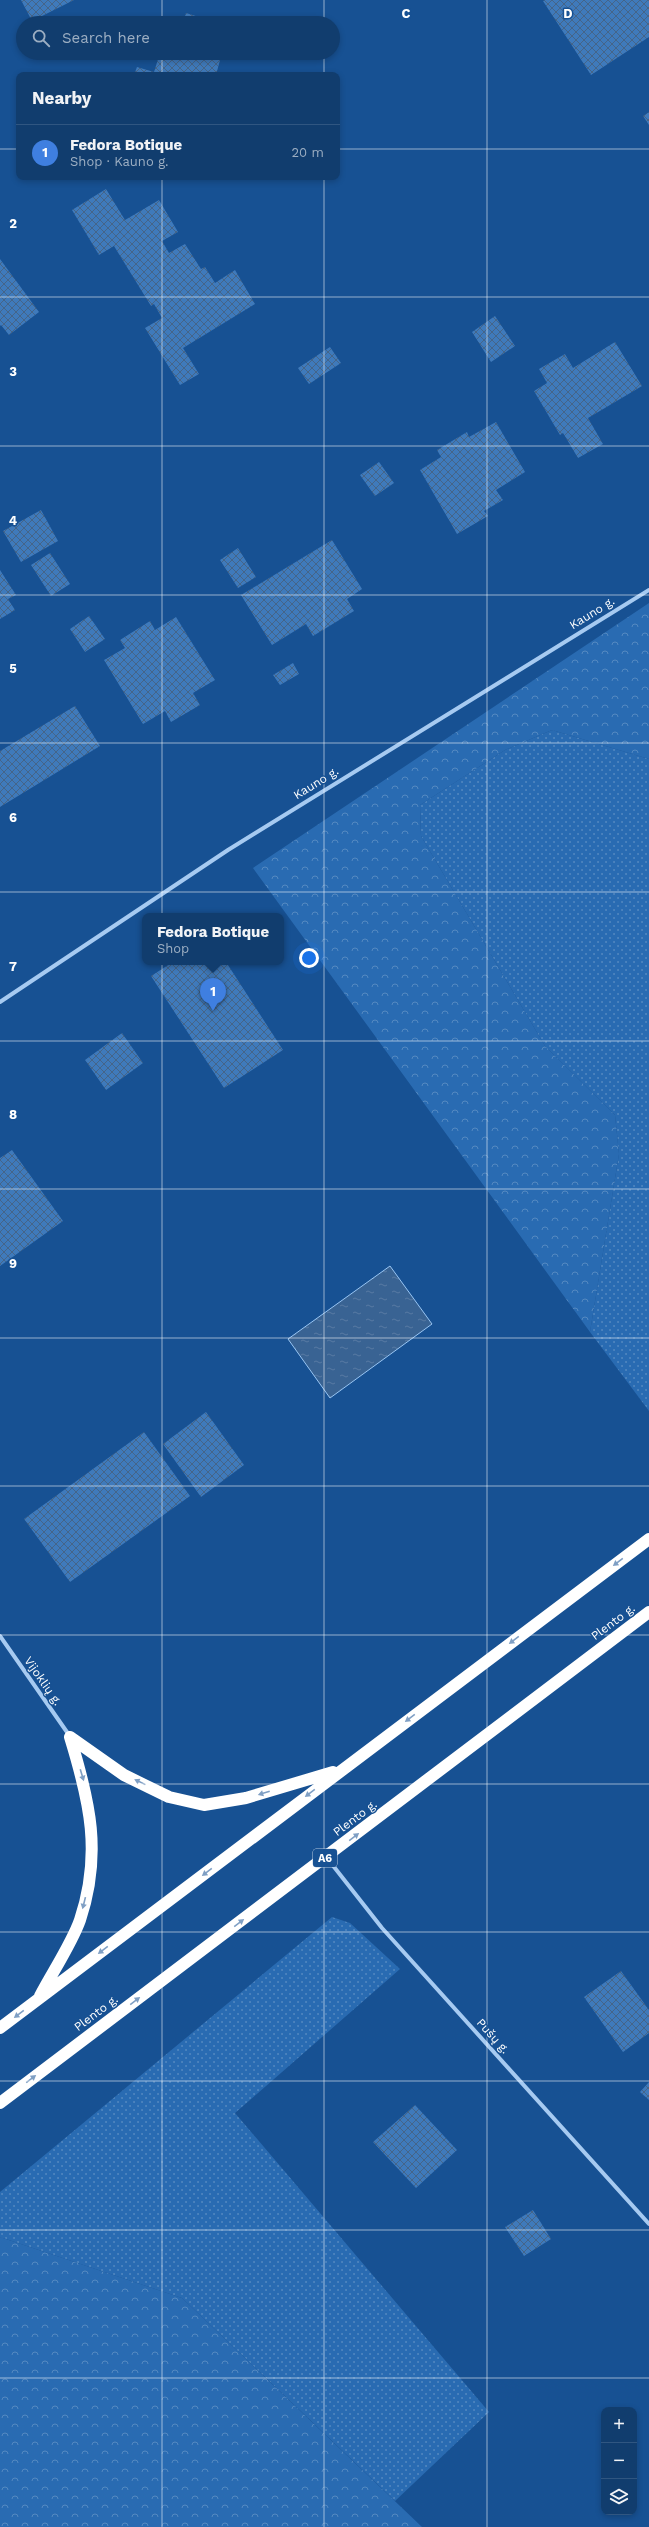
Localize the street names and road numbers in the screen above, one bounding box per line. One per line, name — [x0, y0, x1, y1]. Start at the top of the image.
street label: Kauno g. — [567, 594, 617, 632]
street label: Kauno g. — [291, 764, 341, 802]
street label: Plento g. — [588, 1601, 638, 1643]
street label: Vijoklių g. — [21, 1654, 65, 1708]
street label: Plento g. — [330, 1797, 380, 1839]
road number: A6 — [313, 1849, 337, 1867]
street label: Plento g. — [71, 1992, 121, 2034]
street label: Pušų g. — [474, 2016, 512, 2056]

